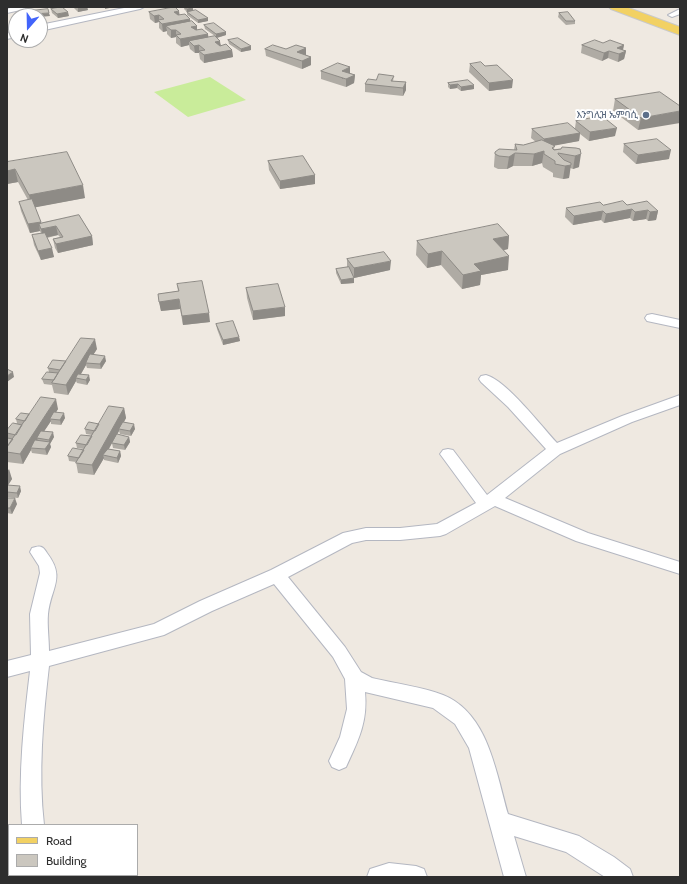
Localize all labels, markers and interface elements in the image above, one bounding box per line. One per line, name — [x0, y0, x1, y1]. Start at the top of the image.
north arrow — [8, 8, 48, 48]
text: N — [18, 30, 30, 46]
place label: እንግሊዝ ኤምባሲ — [576, 109, 638, 121]
marker: እንግሊዝ ኤምባሲ — [641, 110, 651, 120]
legend — [8, 824, 138, 876]
text: Road — [46, 833, 72, 848]
text: Building — [46, 853, 87, 868]

